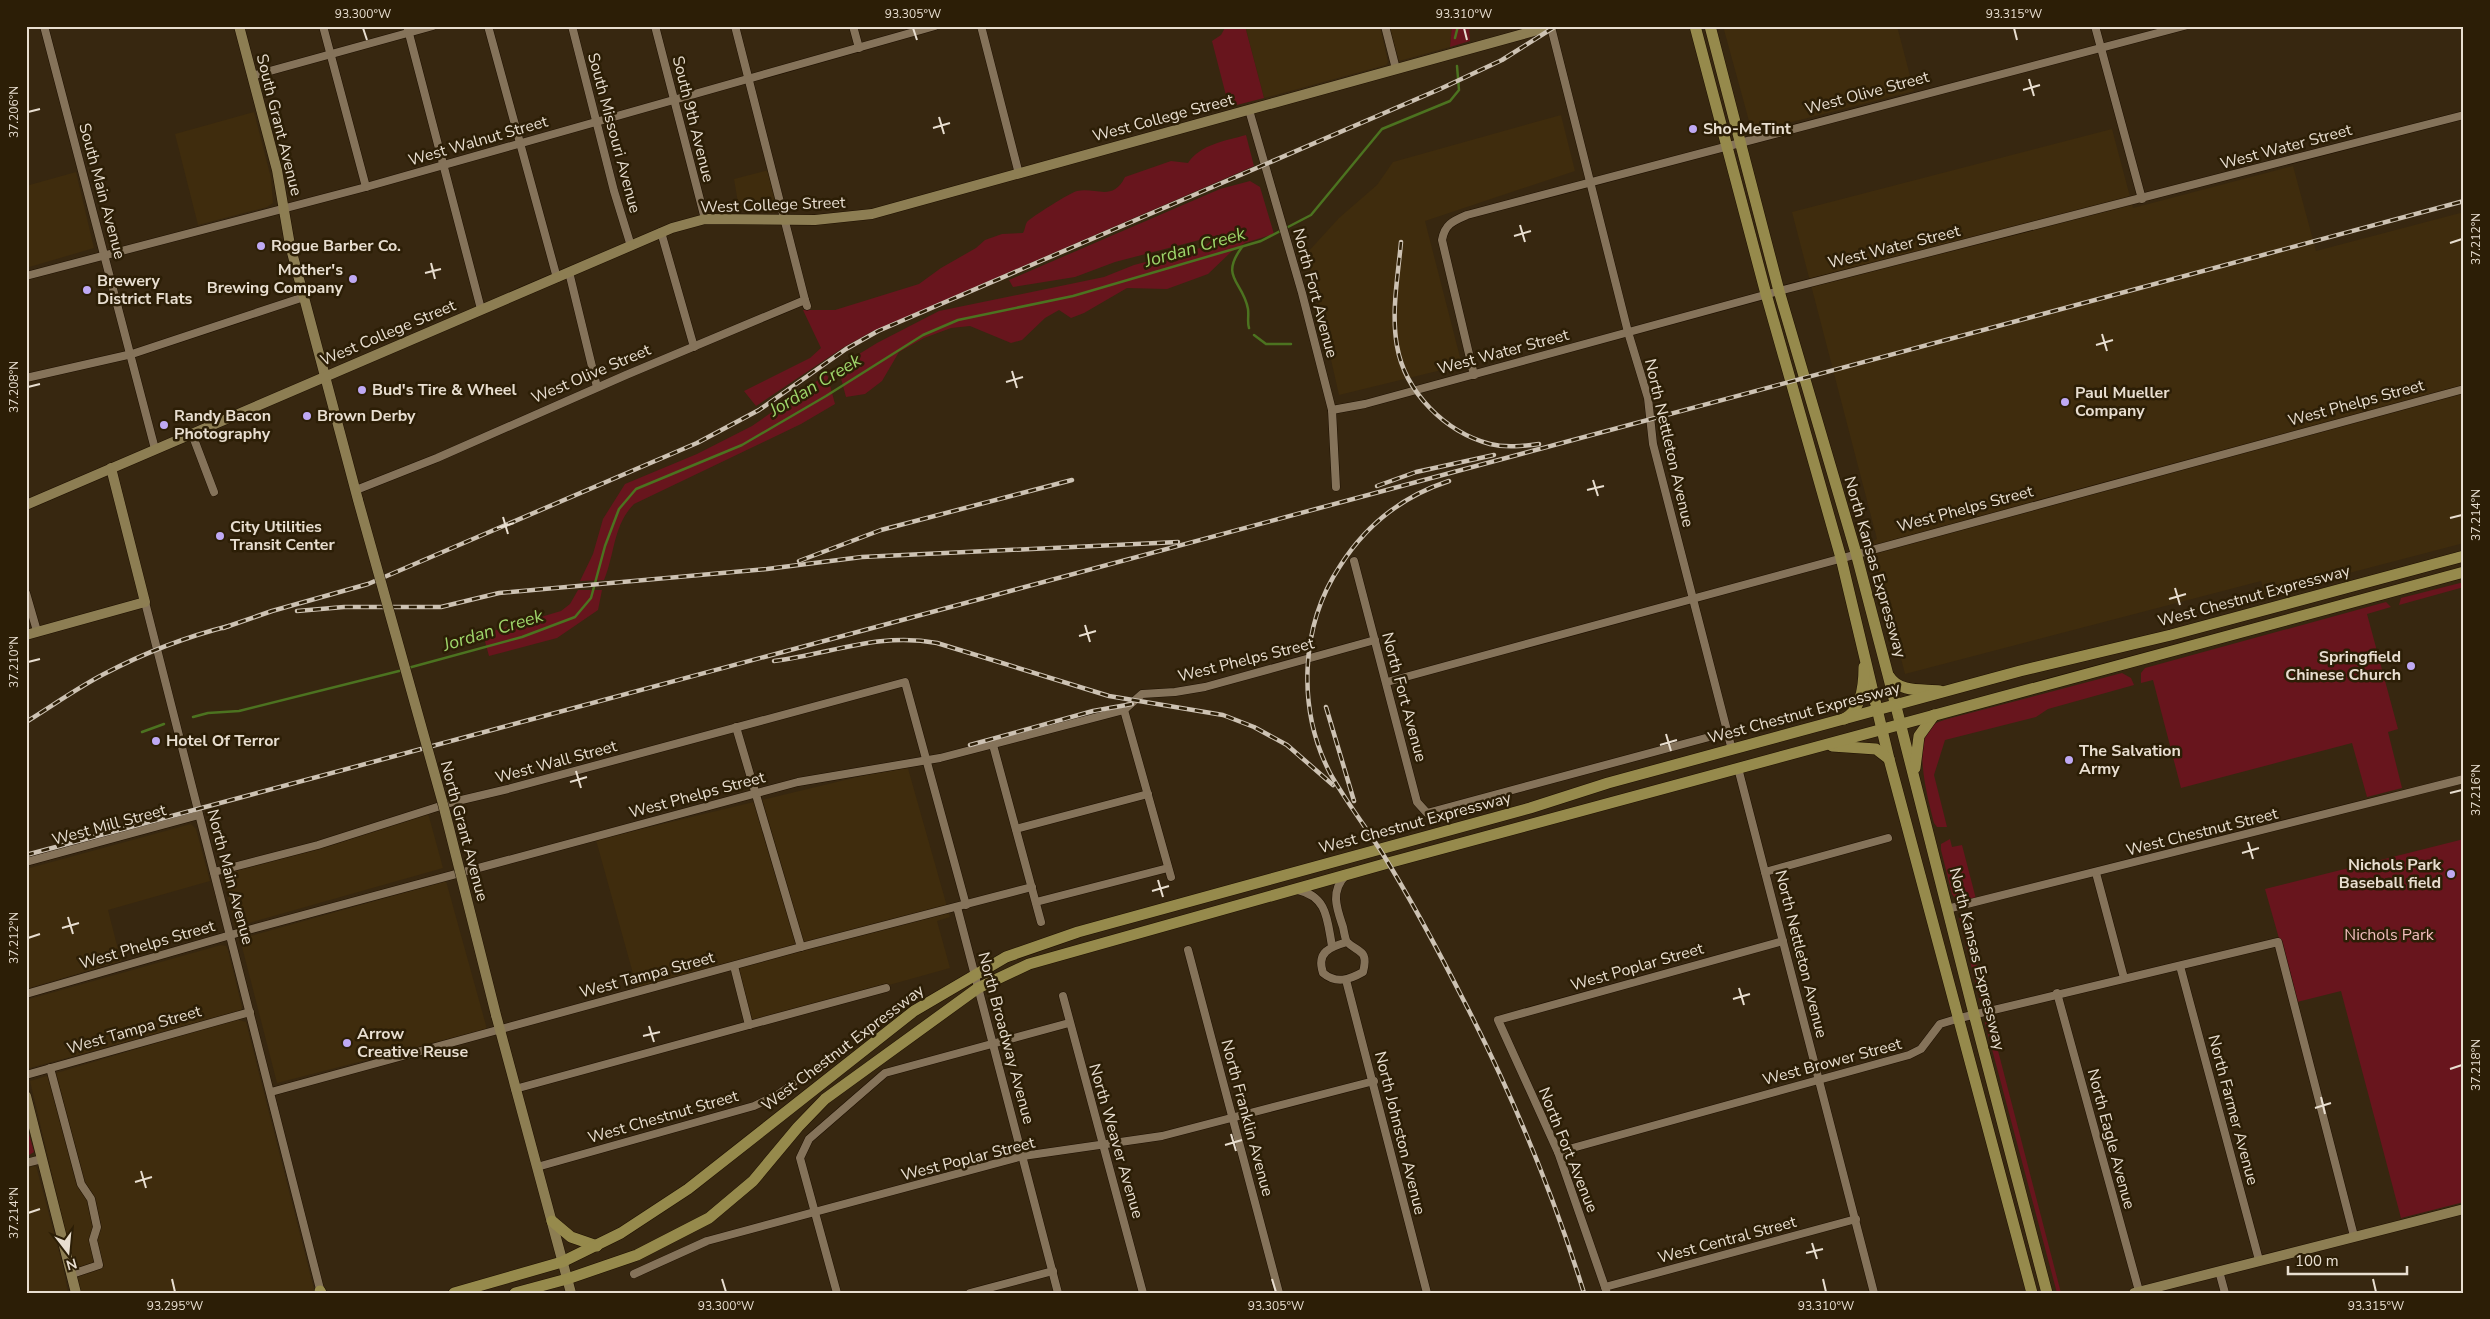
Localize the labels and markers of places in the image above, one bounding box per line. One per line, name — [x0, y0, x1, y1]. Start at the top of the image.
place label: Sho-MeTint — [1703, 118, 1792, 140]
marker: Sho-MeTint — [1687, 123, 1699, 135]
place label: Rogue Barber Co. — [271, 235, 401, 257]
marker: Rogue Barber Co. — [255, 240, 267, 252]
place label: Mother's Brewing Company — [207, 259, 344, 299]
place label: Brewery District Flats — [97, 270, 193, 310]
marker: Mother's Brewing Company — [347, 273, 359, 285]
marker: Brewery District Flats — [81, 284, 93, 296]
place label: Bud's Tire & Wheel — [372, 379, 517, 401]
place label: Paul Mueller Company — [2075, 382, 2170, 422]
marker: Bud's Tire & Wheel — [356, 384, 368, 396]
marker: Paul Mueller Company — [2059, 396, 2071, 408]
place label: Randy Bacon Photography — [174, 405, 271, 445]
place label: Brown Derby — [317, 405, 416, 427]
marker: Brown Derby — [301, 410, 313, 422]
marker: Randy Bacon Photography — [158, 419, 170, 431]
place label: City Utilities Transit Center — [230, 516, 335, 556]
marker: City Utilities Transit Center — [214, 530, 226, 542]
place label: Springfield Chinese Church — [2285, 646, 2401, 686]
marker: Springfield Chinese Church — [2405, 660, 2417, 672]
place label: Hotel Of Terror — [166, 730, 280, 752]
marker: Hotel Of Terror — [150, 735, 162, 747]
place label: The Salvation Army — [2079, 740, 2181, 780]
marker: The Salvation Army — [2063, 754, 2075, 766]
place label: Nichols Park Baseball field — [2339, 854, 2441, 894]
marker: Nichols Park Baseball field — [2445, 868, 2457, 880]
place label: Arrow Creative Reuse — [357, 1023, 468, 1063]
marker: Arrow Creative Reuse — [341, 1037, 353, 1049]

